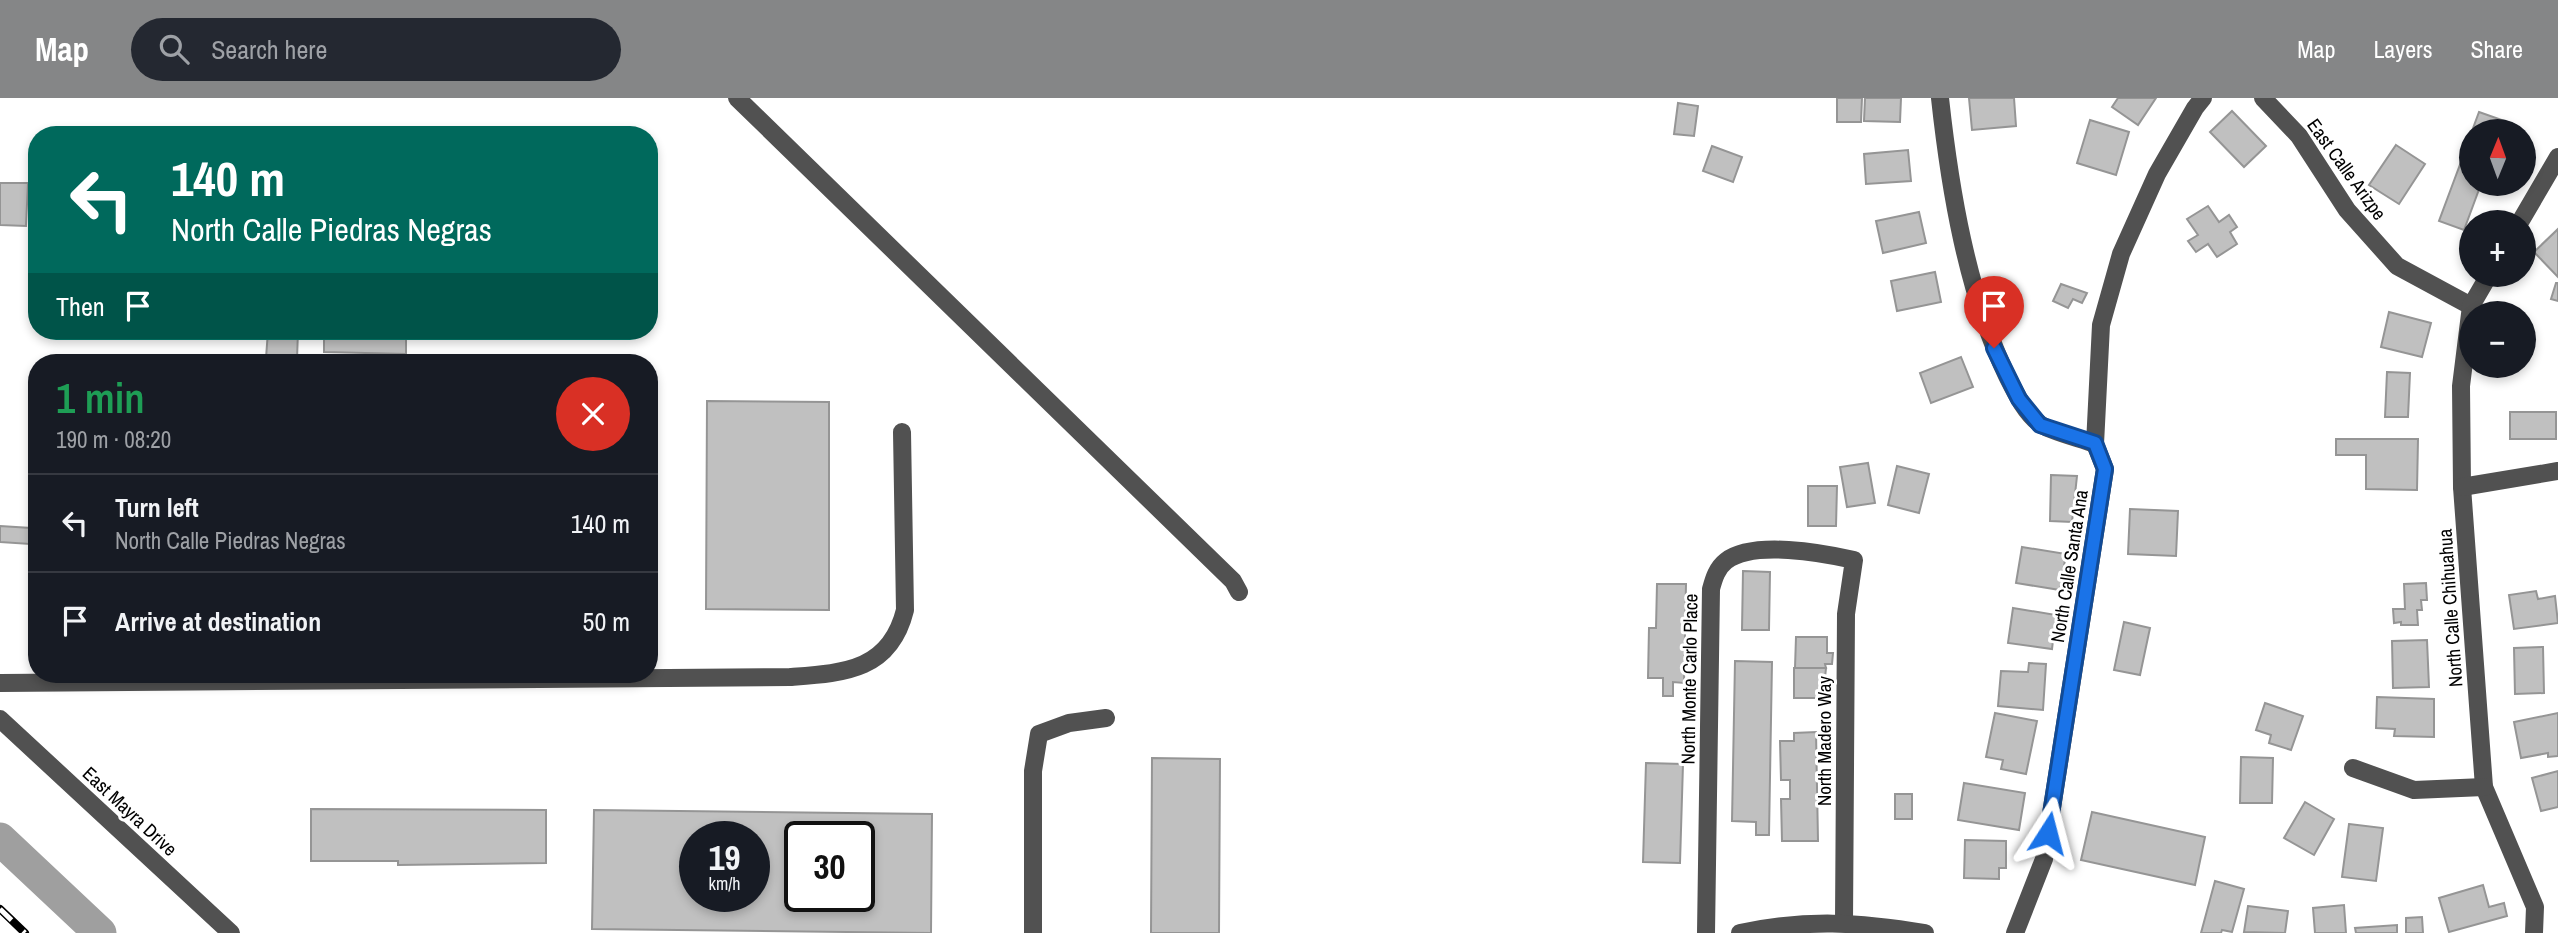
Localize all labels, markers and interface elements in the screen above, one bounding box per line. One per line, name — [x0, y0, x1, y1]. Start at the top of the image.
search box — [131, 18, 621, 81]
text: Map — [35, 27, 89, 71]
icon: search — [155, 30, 193, 68]
text: Search here — [211, 32, 327, 67]
text: Map — [2297, 33, 2335, 65]
text: Layers — [2373, 33, 2432, 65]
text: Share — [2470, 33, 2523, 65]
street label: East Calle Arizpe — [2301, 113, 2393, 225]
north arrow — [2459, 119, 2536, 196]
map controls — [2459, 119, 2536, 378]
text: 140 m — [171, 145, 285, 211]
icon: left — [56, 154, 147, 245]
text: North Calle Piedras Negras — [171, 208, 492, 251]
button: + — [2459, 210, 2536, 287]
pin — [1964, 276, 2024, 348]
icon: arrive — [119, 287, 157, 325]
icon: arrive — [1975, 287, 2013, 325]
text: Then — [56, 289, 105, 324]
button: − — [2459, 301, 2536, 378]
text: 1 min — [56, 370, 145, 426]
button: close — [556, 377, 630, 451]
text: 190 m · 08:20 — [56, 424, 171, 455]
street label: North Calle Santa Ana — [2044, 488, 2094, 644]
text: Turn left — [115, 490, 199, 525]
icon: left — [56, 504, 94, 542]
text: 140 m — [571, 506, 630, 541]
text: North Calle Piedras Negras — [115, 525, 346, 556]
street label: North Calle Chihuahua — [2431, 528, 2468, 688]
street label: North Monte Carlo Place — [1675, 593, 1703, 765]
icon: arrive — [56, 602, 94, 640]
text: Arrive at destination — [115, 604, 321, 639]
text: 50 m — [583, 604, 630, 639]
street label: North Madero Way — [1811, 676, 1837, 806]
street label: East Mayra Drive — [77, 760, 183, 862]
position arrow — [2011, 796, 2085, 870]
speed limit sign: 30 — [784, 821, 875, 912]
text: 19 — [709, 834, 740, 881]
text: km/h — [709, 871, 741, 896]

